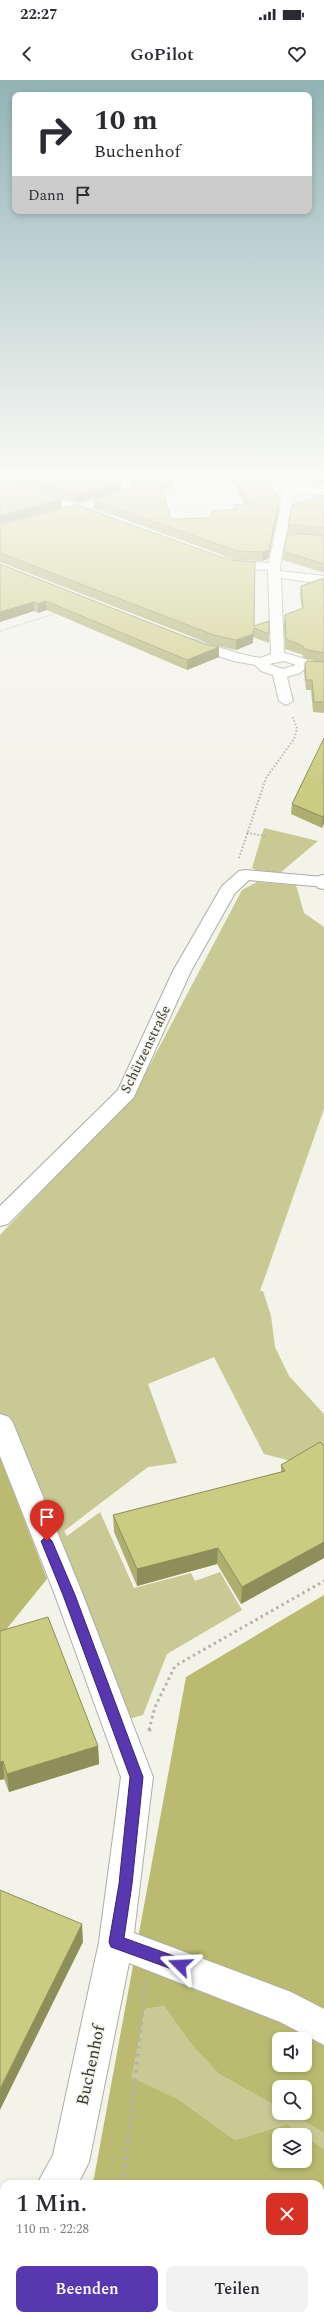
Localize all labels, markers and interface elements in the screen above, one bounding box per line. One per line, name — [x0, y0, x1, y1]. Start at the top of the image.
text: 22:27 — [20, 3, 58, 26]
text: GoPilot — [130, 41, 194, 68]
icon: back — [16, 43, 38, 65]
icon: heart — [286, 43, 308, 65]
text: 10 m — [94, 99, 158, 142]
icon: right — [28, 108, 80, 160]
text: Buchenhof — [94, 138, 181, 165]
text: Dann — [28, 184, 64, 207]
icon: arrive — [72, 184, 94, 206]
street label: Schützenstraße — [115, 1001, 176, 1097]
pin — [30, 1500, 64, 1541]
icon: arrive — [36, 1506, 58, 1528]
position arrow — [159, 1944, 201, 1986]
street label: Buchenhof — [70, 2021, 112, 2108]
map controls — [272, 2032, 312, 2168]
button: sound — [272, 2032, 312, 2072]
button: search — [272, 2080, 312, 2120]
button: layers — [272, 2128, 312, 2168]
text: 1 Min. — [16, 2186, 87, 2222]
button: close — [266, 2193, 308, 2235]
text: 110 m · 22:28 — [16, 2219, 89, 2239]
button: Beenden — [16, 2266, 158, 2312]
button: Teilen — [166, 2266, 308, 2312]

